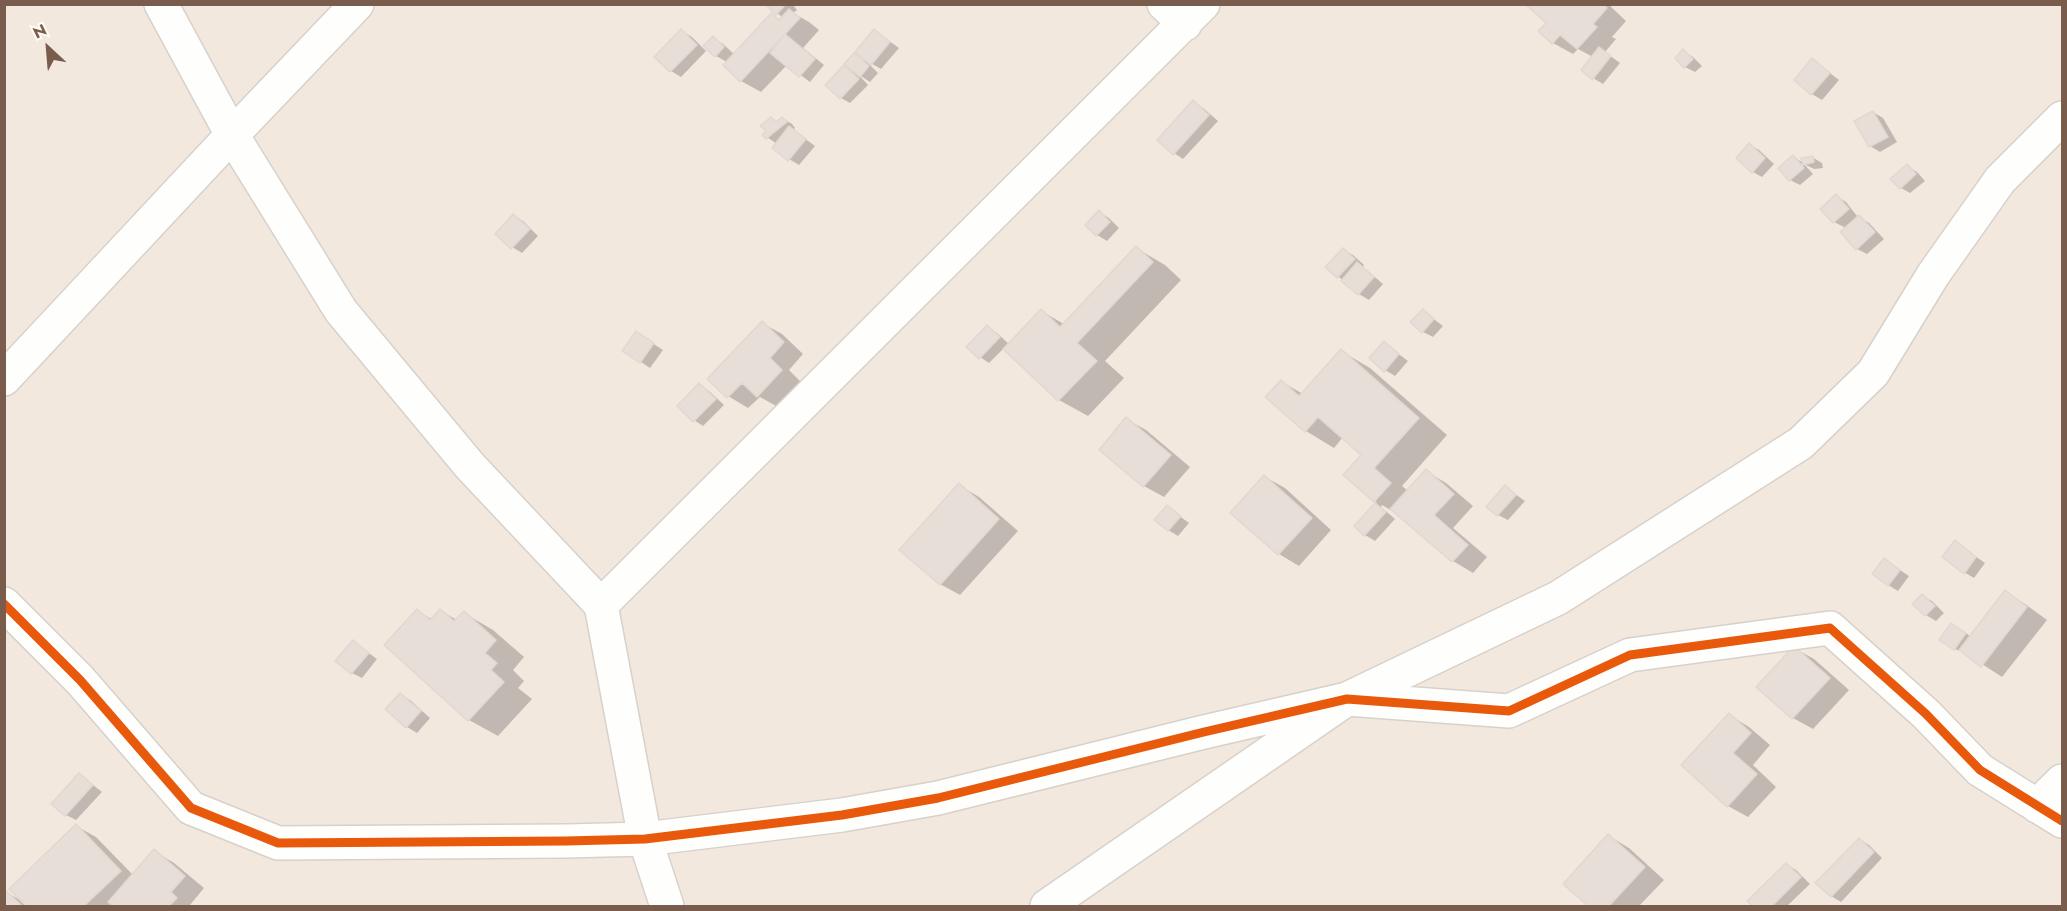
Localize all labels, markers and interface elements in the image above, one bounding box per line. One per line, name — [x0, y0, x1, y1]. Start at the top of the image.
north arrow — [18, 18, 78, 78]
text: N — [29, 18, 51, 44]

